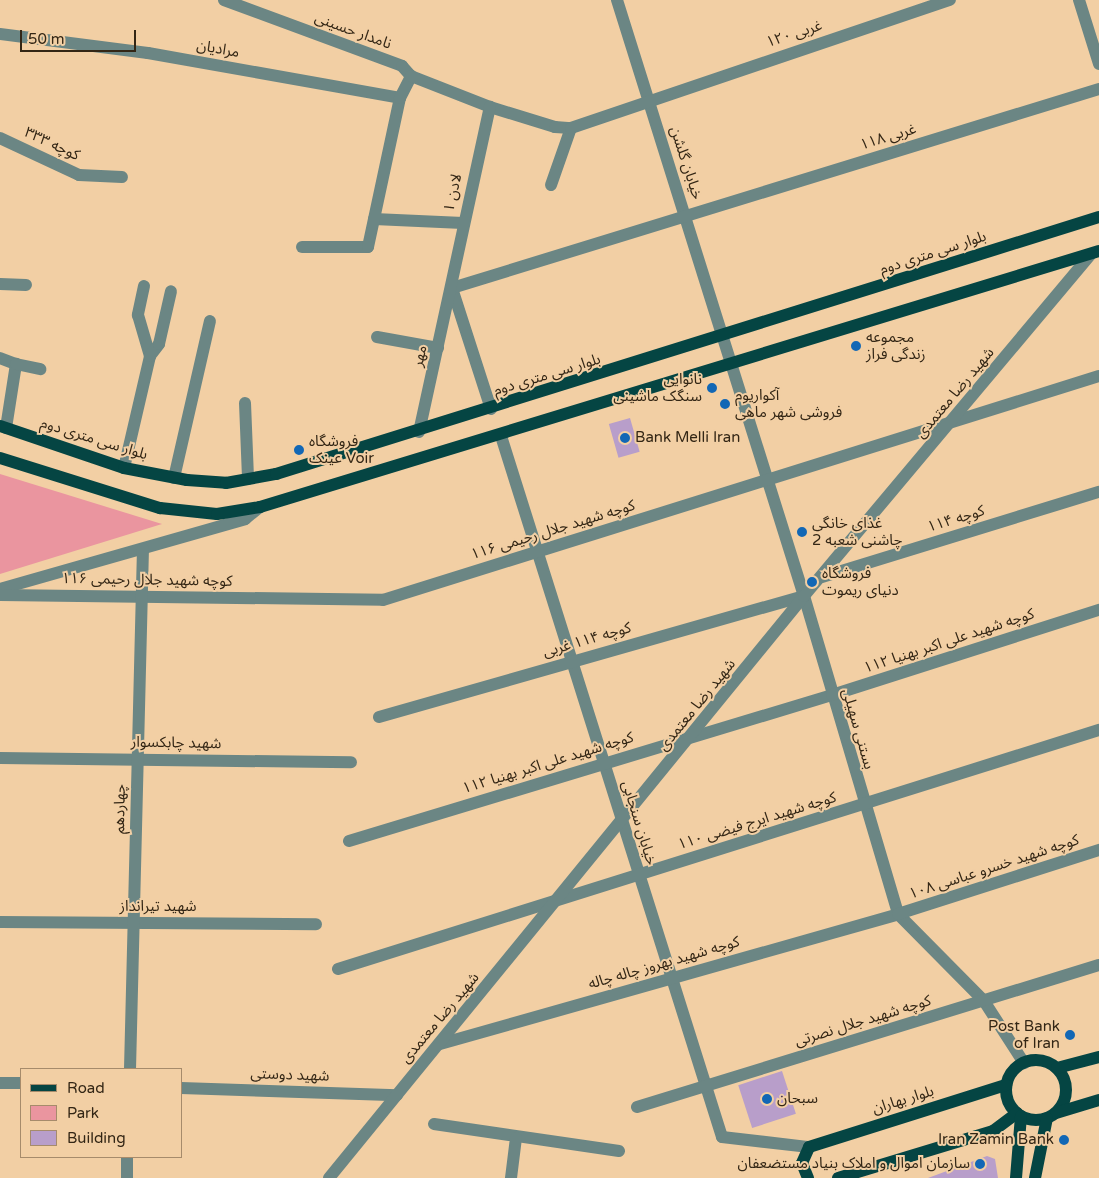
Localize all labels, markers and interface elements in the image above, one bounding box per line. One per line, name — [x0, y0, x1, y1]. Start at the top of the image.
street label: نامدار حسینی — [312, 9, 394, 53]
street label: ۱۲۰ غربی — [764, 17, 824, 51]
scale bar — [22, 20, 139, 52]
text: 50 m — [28, 30, 65, 48]
street label: مرادیان — [195, 36, 241, 62]
street label: ۱۱۸ غربی — [858, 120, 918, 154]
street label: کوچه ۳۳۳ — [21, 123, 83, 165]
street label: خیابان گلشن — [666, 124, 706, 202]
street label: لادن ۱ — [440, 172, 466, 214]
street label: بلوار سی متری دوم — [877, 227, 989, 279]
place label: مجموعه زندگی فراز — [866, 328, 926, 363]
marker: مجموعه زندگی فراز — [850, 340, 862, 352]
street label: مهر — [409, 344, 431, 368]
street label: شهید رضا معتمدی — [912, 344, 998, 442]
street label: بلوار سی متری دوم — [491, 350, 603, 400]
place label: نانوایی سنگک ماشینی — [613, 370, 702, 405]
marker: نانوایی سنگک ماشینی — [706, 382, 718, 394]
place label: آکواریوم فروشی شهر ماهی — [735, 386, 842, 421]
marker: آکواریوم فروشی شهر ماهی — [719, 398, 731, 410]
street label: بلوار سی متری دوم — [38, 414, 150, 464]
place label: Bank Melli Iran — [635, 429, 740, 447]
place label: فروشگاه عینک Voir — [309, 432, 374, 467]
marker: Bank Melli Iran — [619, 432, 631, 444]
marker: فروشگاه عینک Voir — [293, 444, 305, 456]
street label: کوچه شهید جلال رحیمی ۱۱۶ — [469, 496, 637, 564]
street label: کوچه ۱۱۴ — [925, 502, 987, 536]
place label: غذای خانگی چاشنی شعبه 2 — [812, 514, 902, 549]
marker: غذای خانگی چاشنی شعبه 2 — [796, 526, 808, 538]
place label: فروشگاه دنیای ریموت — [822, 564, 899, 599]
street label: کوچه شهید جلال رحیمی ۱۱۶ — [61, 570, 233, 590]
marker: فروشگاه دنیای ریموت — [806, 576, 818, 588]
street label: کوچه شهید علی اکبر بهنیا ۱۱۲ — [861, 605, 1037, 677]
street label: کوچه ۱۱۴ غربی — [541, 619, 633, 661]
street label: شهید رضا معتمدی — [654, 655, 740, 755]
street label: بستنی سهیلی — [838, 687, 878, 771]
street label: کوچه شهید علی اکبر بهنیا ۱۱۲ — [460, 728, 636, 798]
street label: شهید چابکسوار — [131, 733, 221, 753]
street label: خیابان سنجابی — [618, 779, 660, 867]
street label: چهاردهم — [111, 784, 129, 834]
street label: کوچه شهید ایرج فیضی ۱۱۰ — [676, 788, 838, 854]
street label: کوچه شهید خسرو عباسی ۱۰۸ — [907, 831, 1081, 903]
street label: شهید تیرانداز — [119, 898, 197, 916]
street label: کوچه شهید بهروز چاله چاله — [586, 933, 742, 993]
street label: شهید رضا معتمدی — [397, 969, 483, 1067]
street label: کوچه شهید جلال نصرتی — [793, 992, 933, 1050]
place label: Post Bank of Iran — [988, 1017, 1060, 1052]
marker: Post Bank of Iran — [1064, 1029, 1076, 1041]
street label: شهید دوستی — [250, 1065, 330, 1085]
legend — [20, 1068, 182, 1158]
text: Road — [67, 1079, 105, 1097]
street label: بلوار بهاران — [870, 1082, 936, 1118]
place label: سبحان — [777, 1090, 818, 1108]
marker: سبحان — [761, 1093, 773, 1105]
text: Park — [67, 1104, 99, 1122]
text: Building — [67, 1129, 126, 1147]
place label: Iran Zamin Bank — [938, 1131, 1054, 1149]
marker: Iran Zamin Bank — [1058, 1134, 1070, 1146]
place label: سازمان اموال و املاک بنیاد مستضعفان — [738, 1155, 970, 1173]
marker: سازمان اموال و املاک بنیاد مستضعفان — [974, 1158, 986, 1170]

